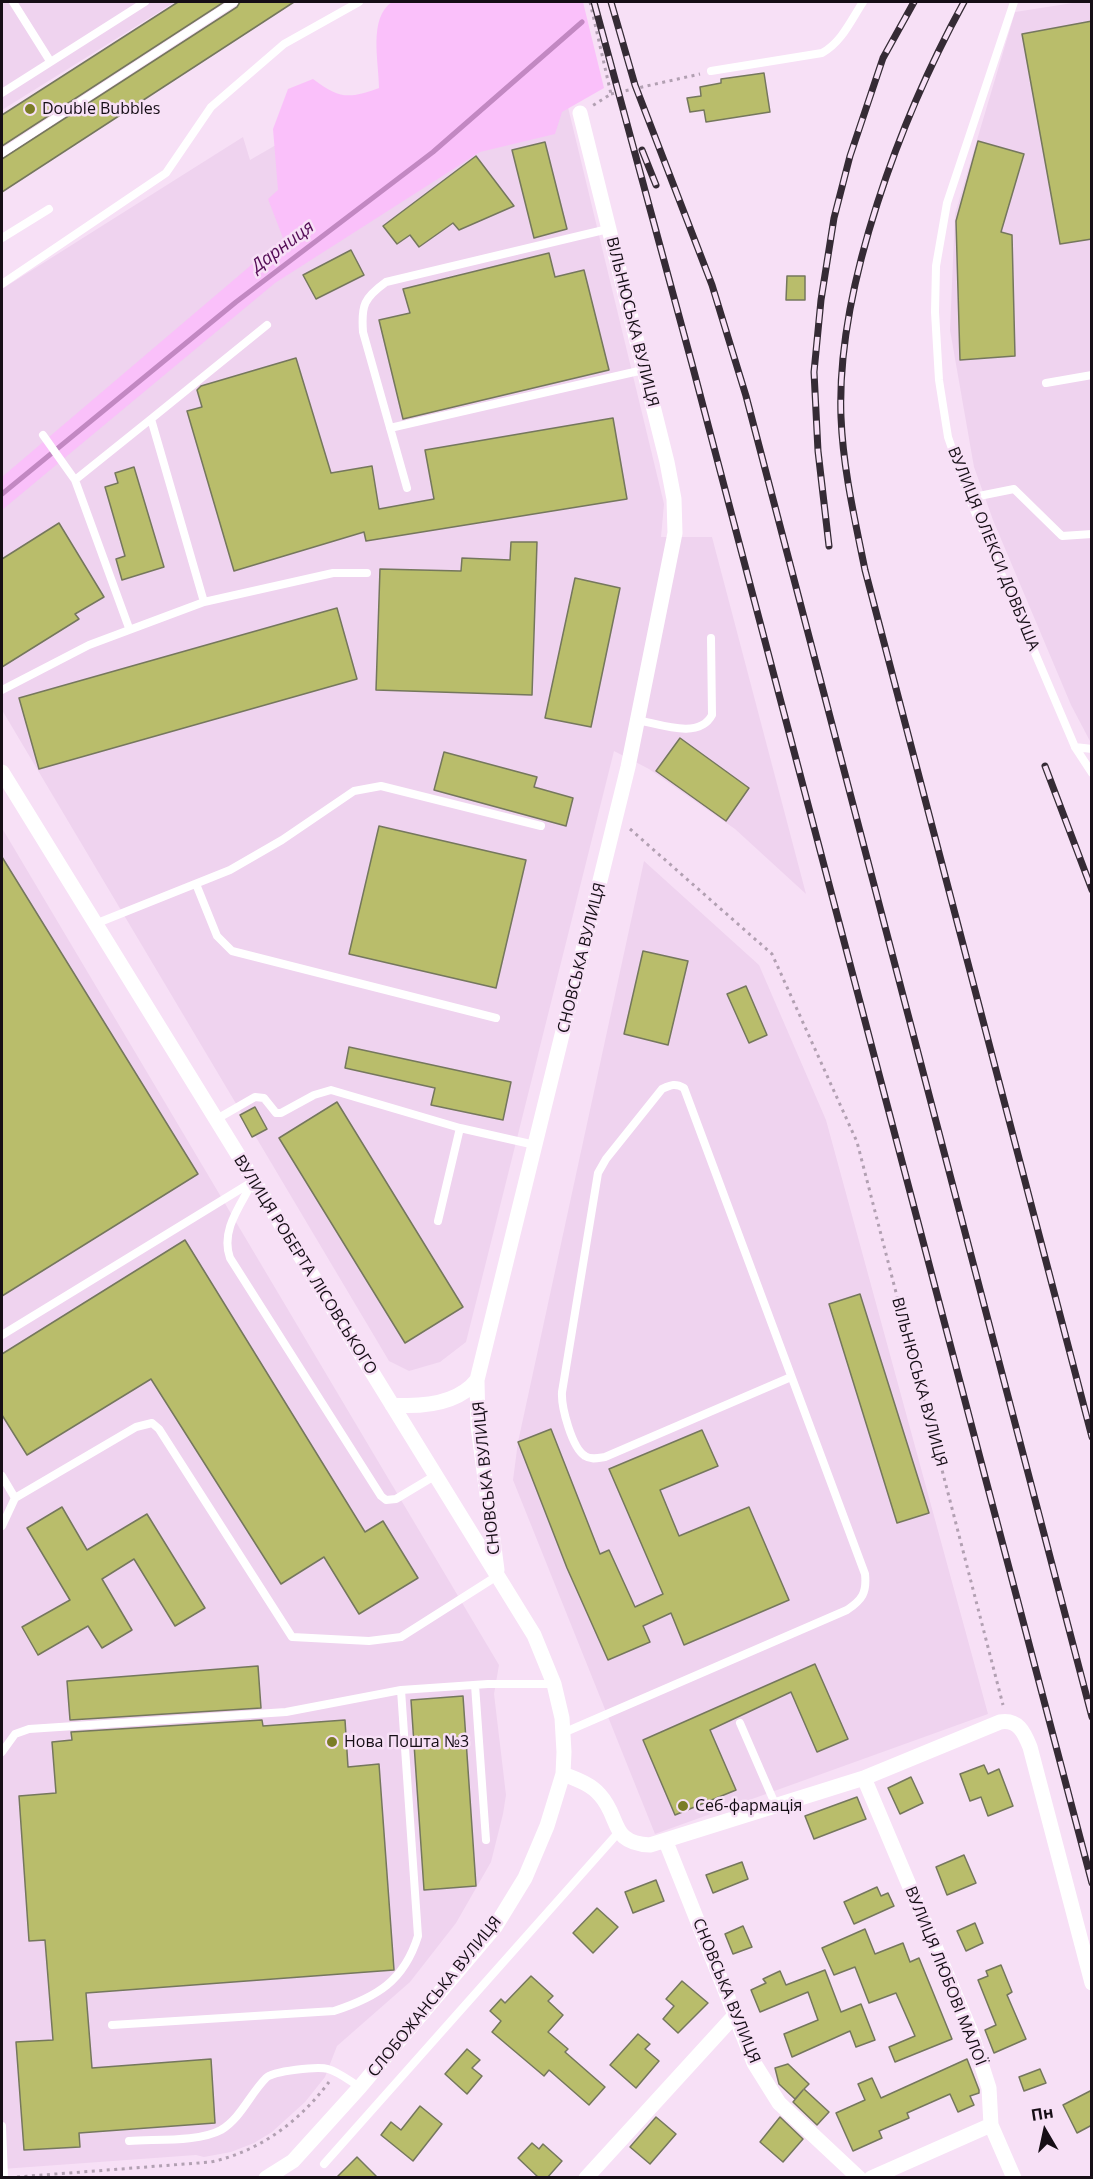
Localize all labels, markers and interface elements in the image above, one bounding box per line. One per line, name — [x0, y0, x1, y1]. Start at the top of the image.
place label: Double Bubbles — [42, 99, 160, 119]
marker: Double Bubbles — [23, 102, 37, 116]
water label: Дарниця — [247, 216, 319, 278]
street label: ВІЛЬНЮСЬКА ВУЛИЦЯ — [602, 235, 662, 409]
street label: ВУЛИЦЯ ОЛЕКСИ ДОВБУША — [943, 444, 1043, 654]
street label: СНОВСЬКА ВУЛИЦЯ — [554, 881, 610, 1035]
street label: ВУЛИЦЯ РОБЕРТА ЛІСОВСЬКОГО — [229, 1152, 381, 1378]
street label: ВІЛЬНЮСЬКА ВУЛИЦЯ — [887, 1295, 951, 1469]
street label: СНОВСЬКА ВУЛИЦЯ — [469, 1400, 505, 1556]
place label: Нова Пошта №3 — [344, 1732, 469, 1752]
marker: Нова Пошта №3 — [325, 1735, 339, 1749]
place label: Себ-фармація — [695, 1796, 802, 1816]
marker: Себ-фармація — [676, 1799, 690, 1813]
street label: ВУЛИЦЯ ЛЮБОВІ МАЛОЇ — [900, 1884, 990, 2068]
street label: СЛОБОЖАНСЬКА ВУЛИЦЯ — [364, 1913, 506, 2081]
street label: СНОВСЬКА ВУЛИЦЯ — [688, 1916, 764, 2066]
north arrow — [1015, 2101, 1075, 2161]
text: Пн — [1029, 2101, 1055, 2126]

